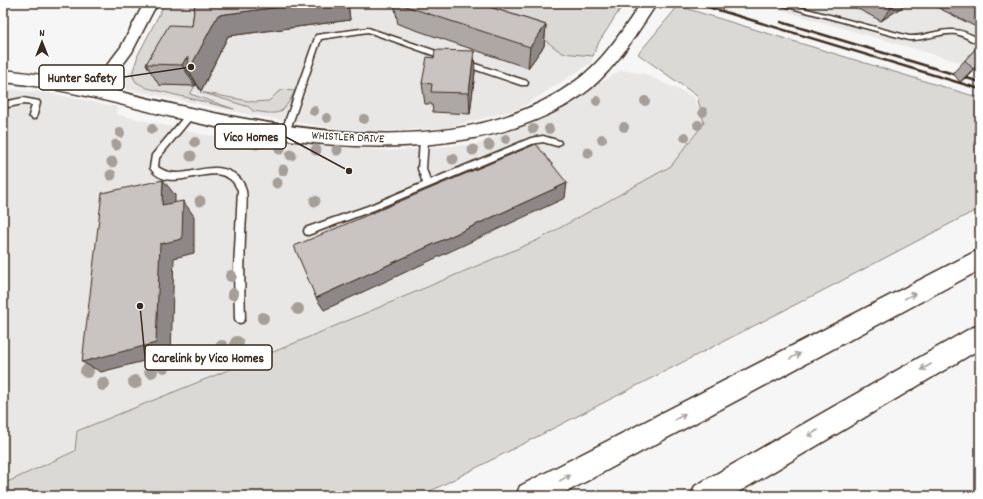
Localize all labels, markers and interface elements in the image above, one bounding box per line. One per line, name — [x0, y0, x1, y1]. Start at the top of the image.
north arrow — [22, 22, 62, 62]
text: N — [39, 26, 45, 42]
callout: Hunter Safety — [39, 65, 124, 90]
text: Hunter Safety — [48, 70, 117, 89]
callout: Vico Homes — [215, 124, 286, 149]
street label: WHISTLER DRIVE — [311, 128, 385, 148]
text: Vico Homes — [223, 129, 279, 148]
one-way arrow — [904, 291, 916, 299]
callout: Carelink by Vico Homes — [145, 345, 272, 370]
text: Carelink by Vico Homes — [152, 350, 264, 369]
one-way arrow — [789, 352, 801, 360]
one-way arrow — [920, 364, 932, 372]
one-way arrow — [674, 413, 686, 420]
one-way arrow — [807, 429, 819, 437]
one-way arrow — [559, 474, 571, 481]

